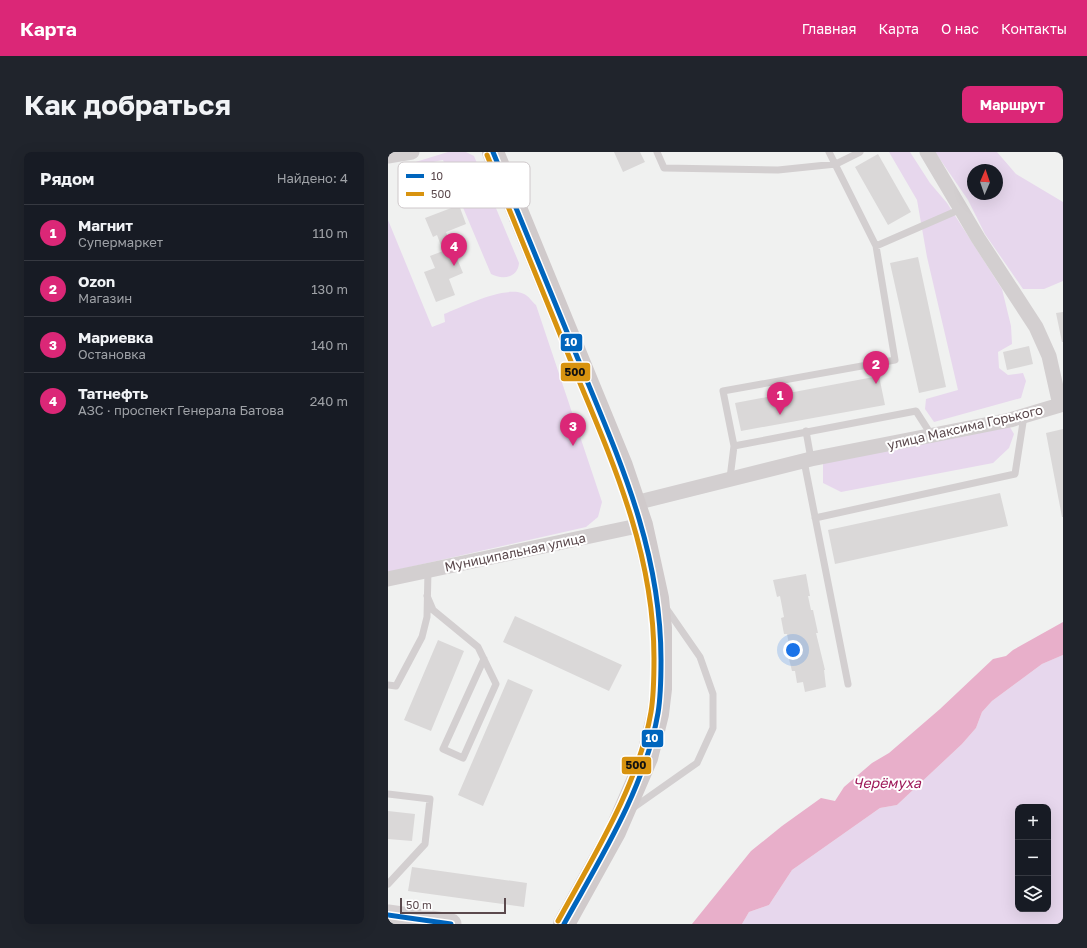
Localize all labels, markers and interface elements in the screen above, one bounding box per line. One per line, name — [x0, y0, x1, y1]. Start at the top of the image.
text: Карта — [20, 17, 77, 40]
text: Главная — [802, 20, 856, 37]
text: Карта — [878, 20, 919, 37]
text: О нас — [941, 20, 979, 37]
text: Контакты — [1001, 20, 1067, 37]
button: Маршрут — [962, 86, 1063, 123]
text: Как добраться — [24, 88, 231, 121]
legend — [398, 162, 530, 208]
north arrow — [967, 164, 1003, 200]
text: Рядом — [40, 168, 94, 189]
text: 10 — [431, 169, 443, 182]
text: Найдено: 4 — [277, 170, 348, 186]
text: 500 — [431, 187, 451, 200]
text: Магнит — [78, 216, 133, 234]
text: 1 — [50, 225, 56, 241]
text: 110 m — [313, 225, 348, 241]
pin: 4 — [441, 233, 467, 266]
text: Супермаркет — [78, 234, 163, 250]
text: Ozon — [78, 272, 115, 290]
text: 2 — [49, 281, 57, 297]
text: 130 m — [311, 281, 348, 297]
text: Магазин — [78, 290, 132, 306]
text: Мариевка — [78, 328, 153, 346]
line badge: 10 — [560, 333, 583, 352]
text: 10 — [565, 335, 577, 348]
text: 3 — [49, 337, 57, 353]
text: 140 m — [311, 337, 348, 353]
text: Остановка — [78, 346, 146, 362]
pin: 2 — [863, 351, 889, 384]
line badge: 500 — [560, 362, 591, 382]
text: 500 — [564, 365, 586, 378]
pin: 1 — [767, 382, 793, 415]
text: Татнефть — [78, 384, 148, 402]
text: 4 — [49, 393, 57, 409]
text: 240 m — [310, 393, 348, 409]
street label: улица Максима Горького — [886, 401, 1045, 453]
text: АЗС · проспект Генерала Батова — [78, 402, 284, 418]
pin: 3 — [560, 413, 586, 446]
street label: Муниципальная улица — [443, 529, 587, 575]
your location — [783, 640, 803, 660]
line badge: 10 — [641, 729, 664, 748]
text: 10 — [646, 731, 658, 744]
line badge: 500 — [621, 756, 652, 775]
text: 500 — [625, 758, 647, 771]
water label: Черёмуха — [853, 774, 922, 791]
map controls — [1015, 804, 1051, 912]
button: + — [1015, 804, 1051, 840]
button: − — [1015, 840, 1051, 876]
button: layers — [1015, 876, 1051, 912]
scale bar — [400, 896, 506, 915]
text: 50 m — [406, 898, 432, 911]

